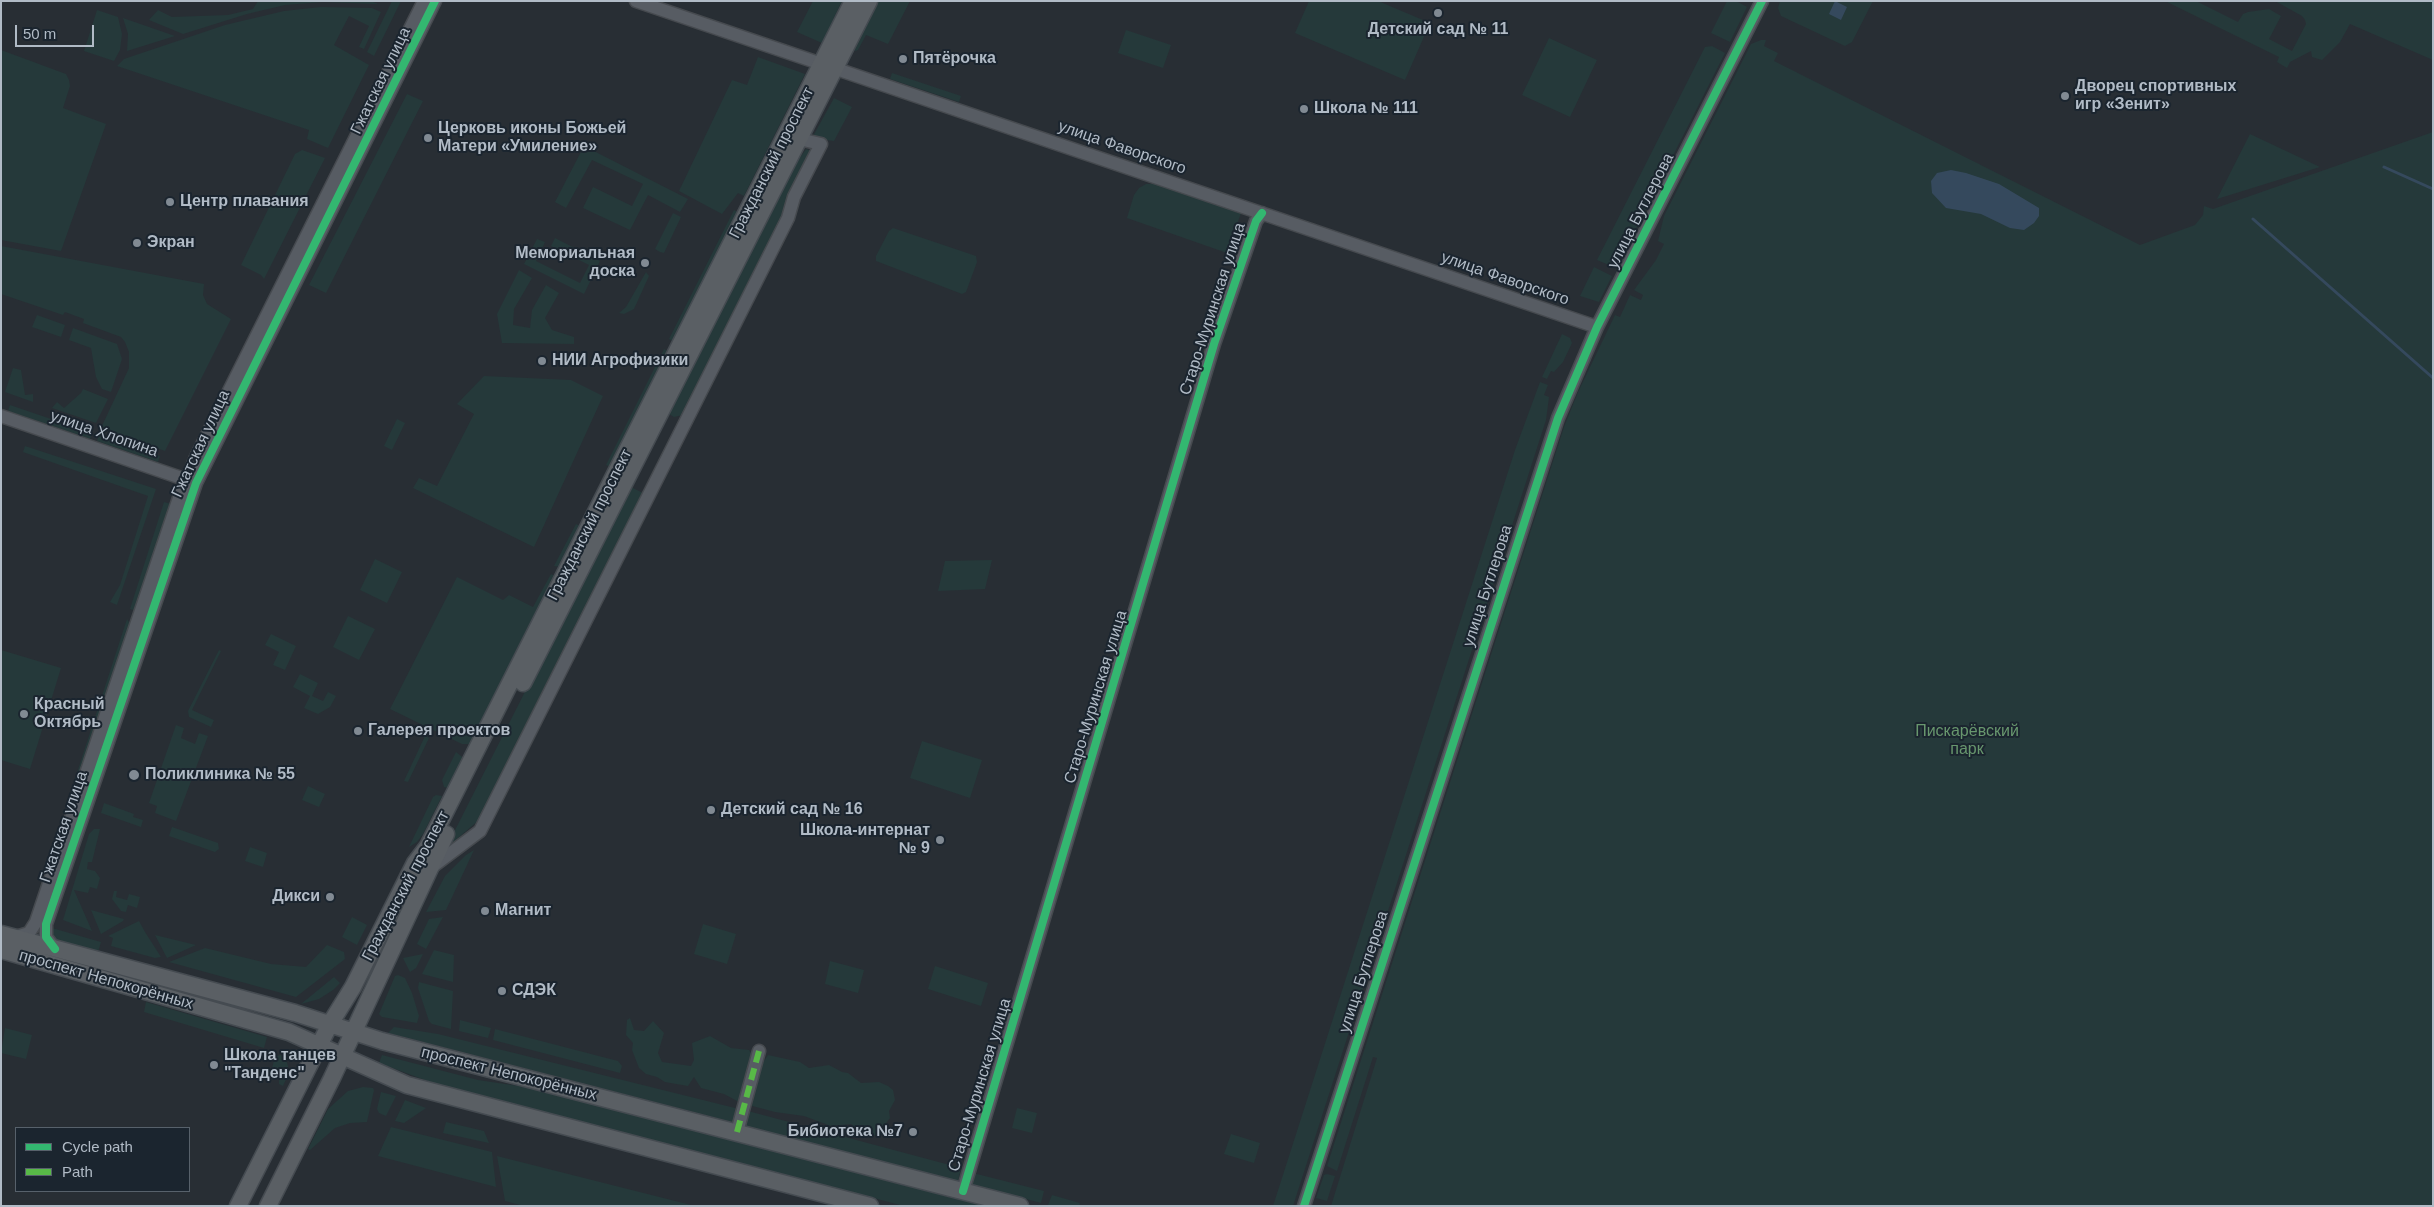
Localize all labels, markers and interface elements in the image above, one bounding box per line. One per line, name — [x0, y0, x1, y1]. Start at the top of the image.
marker: Детский сад № 11 — [1432, 7, 1444, 19]
scale bar — [18, 15, 96, 47]
place label: Детский сад № 11 — [1368, 20, 1508, 40]
street label: Гжатская улица — [347, 24, 415, 138]
text: 50 m — [23, 25, 56, 42]
place label: Пятёрочка — [913, 49, 996, 69]
marker: Пятёрочка — [897, 53, 909, 65]
place label: Дворец спортивных игр «Зенит» — [2075, 77, 2236, 115]
street label: Гражданский проспект — [725, 84, 819, 242]
marker: Дворец спортивных игр «Зенит» — [2059, 90, 2071, 102]
place label: Школа № 111 — [1314, 99, 1418, 119]
marker: Школа № 111 — [1298, 103, 1310, 115]
street label: улица Фаворского — [1055, 117, 1189, 179]
place label: Церковь иконы Божьей Матери «Умиление» — [438, 119, 626, 157]
marker: Церковь иконы Божьей Матери «Умиление» — [422, 132, 434, 144]
street label: улица Бутлерова — [1604, 150, 1678, 272]
place label: Центр плавания — [180, 192, 309, 212]
marker: Центр плавания — [164, 196, 176, 208]
street label: Старо-Муринская улица — [1176, 220, 1250, 398]
place label: Экран — [147, 233, 195, 253]
marker: Экран — [131, 237, 143, 249]
place label: Мемориальная доска — [515, 244, 635, 282]
street label: улица Фаворского — [1438, 248, 1572, 310]
marker: Мемориальная доска — [639, 257, 651, 269]
place label: НИИ Агрофизики — [552, 351, 688, 371]
marker: НИИ Агрофизики — [536, 355, 548, 367]
street label: Гжатская улица — [168, 387, 234, 501]
street label: улица Хлопина — [48, 407, 160, 461]
street label: Гражданский проспект — [543, 446, 637, 604]
street label: улица Бутлерова — [1459, 523, 1517, 649]
street label: Старо-Муринская улица — [1060, 608, 1132, 786]
place label: Красный Октябрь — [34, 695, 105, 733]
marker: Красный Октябрь — [18, 708, 30, 720]
place label: Галерея проектов — [368, 721, 510, 741]
park label: Пискарёвский парк — [1915, 722, 2019, 760]
marker: Галерея проектов — [352, 725, 364, 737]
place label: Поликлиника № 55 — [145, 765, 295, 785]
marker: Поликлиника № 55 — [127, 768, 141, 782]
street label: Гжатская улица — [36, 769, 92, 885]
place label: Детский сад № 16 — [721, 800, 863, 820]
marker: Детский сад № 16 — [705, 804, 717, 816]
street label: Гражданский проспект — [358, 808, 454, 964]
place label: Школа-интернат № 9 — [800, 821, 930, 859]
marker: Школа-интернат № 9 — [934, 834, 946, 846]
place label: Дикси — [272, 887, 320, 907]
marker: Дикси — [324, 891, 336, 903]
place label: Магнит — [495, 901, 551, 921]
marker: Магнит — [479, 905, 491, 917]
street label: улица Бутлерова — [1335, 909, 1393, 1035]
street label: проспект Непокорённых — [17, 946, 195, 1014]
place label: СДЭК — [512, 981, 556, 1001]
marker: СДЭК — [496, 985, 508, 997]
street label: Старо-Муринская улица — [944, 996, 1016, 1174]
street label: проспект Непокорённых — [419, 1043, 599, 1105]
place label: Школа танцев "Танденс" — [224, 1046, 336, 1084]
marker: Школа танцев "Танденс" — [208, 1059, 220, 1071]
place label: Бибиотека №7 — [788, 1122, 903, 1142]
marker: Бибиотека №7 — [907, 1126, 919, 1138]
legend — [15, 1127, 190, 1192]
text: Cycle path — [62, 1138, 133, 1155]
text: Path — [62, 1163, 93, 1180]

